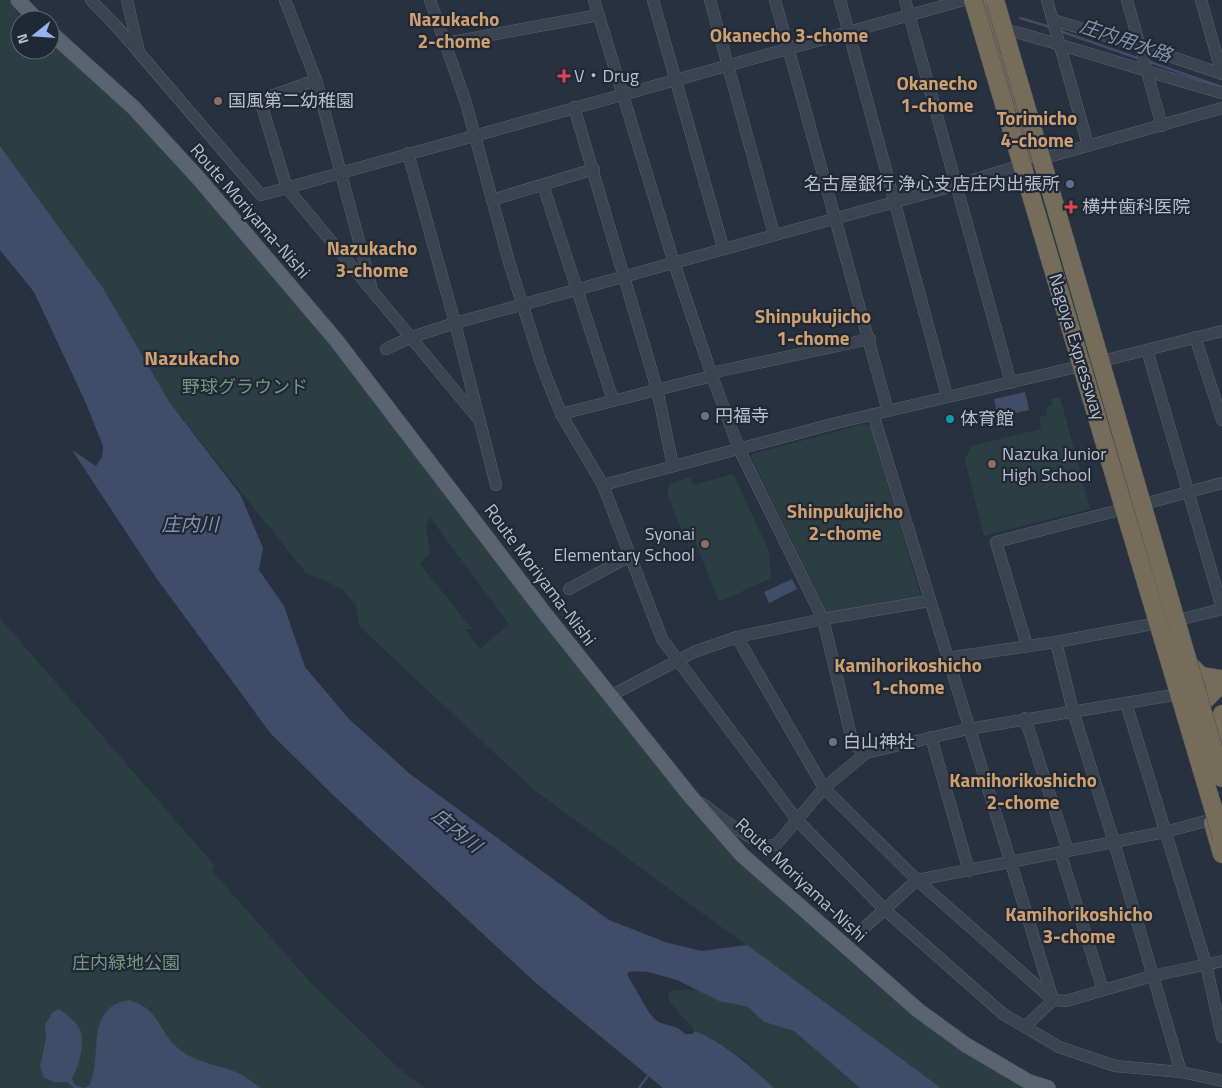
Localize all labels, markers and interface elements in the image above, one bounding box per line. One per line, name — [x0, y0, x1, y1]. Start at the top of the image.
district label: Nazukacho 2-chome — [409, 4, 499, 55]
north arrow — [10, 10, 60, 60]
water label: 庄内用水路 — [1077, 10, 1178, 69]
district label: Okanecho 3-chome — [710, 20, 869, 49]
text: N — [11, 31, 34, 47]
place label: V・Drug — [574, 62, 639, 89]
district label: Okanecho 1-chome — [896, 68, 978, 119]
marker: V・Drug — [558, 70, 570, 82]
place label: 国風第二幼稚園 — [228, 87, 354, 114]
marker: 国風第二幼稚園 — [212, 95, 224, 107]
district label: Torimicho 4-chome — [997, 103, 1077, 154]
street label: Route Moriyama-Nishi — [184, 137, 317, 284]
place label: 名古屋銀行 浄心支店庄内出張所 — [804, 170, 1060, 197]
marker: 名古屋銀行 浄心支店庄内出張所 — [1064, 178, 1076, 190]
place label: 横井歯科医院 — [1082, 193, 1190, 220]
marker: 横井歯科医院 — [1064, 200, 1078, 214]
district label: Nazukacho 3-chome — [327, 233, 417, 284]
street label: Nagoya Expressway — [1042, 270, 1113, 424]
district label: Shinpukujicho 1-chome — [755, 301, 871, 352]
district label: Nazukacho — [144, 342, 240, 373]
park label: 野球グラウンド — [182, 373, 308, 400]
place label: 円福寺 — [715, 402, 769, 429]
place label: 体育館 — [960, 405, 1014, 432]
marker: 円福寺 — [699, 410, 711, 422]
marker: 体育館 — [944, 413, 956, 425]
place label: Nazuka Junior High School — [1002, 440, 1107, 488]
marker: Nazuka Junior High School — [986, 458, 998, 470]
district label: Shinpukujicho 2-chome — [787, 496, 903, 547]
street label: Route Moriyama-Nishi — [478, 498, 603, 651]
water label: 庄内川 — [161, 509, 220, 538]
place label: Syonai Elementary School — [553, 520, 695, 568]
marker: Syonai Elementary School — [699, 538, 711, 550]
district label: Kamihorikoshicho 1-chome — [834, 650, 982, 701]
place label: 白山神社 — [843, 728, 915, 755]
marker: 白山神社 — [827, 736, 839, 748]
district label: Kamihorikoshicho 2-chome — [949, 765, 1097, 816]
water label: 庄内川 — [426, 800, 490, 860]
street label: Route Moriyama-Nishi — [729, 811, 873, 948]
district label: Kamihorikoshicho 3-chome — [1005, 899, 1153, 950]
park label: 庄内緑地公園 — [72, 949, 180, 976]

